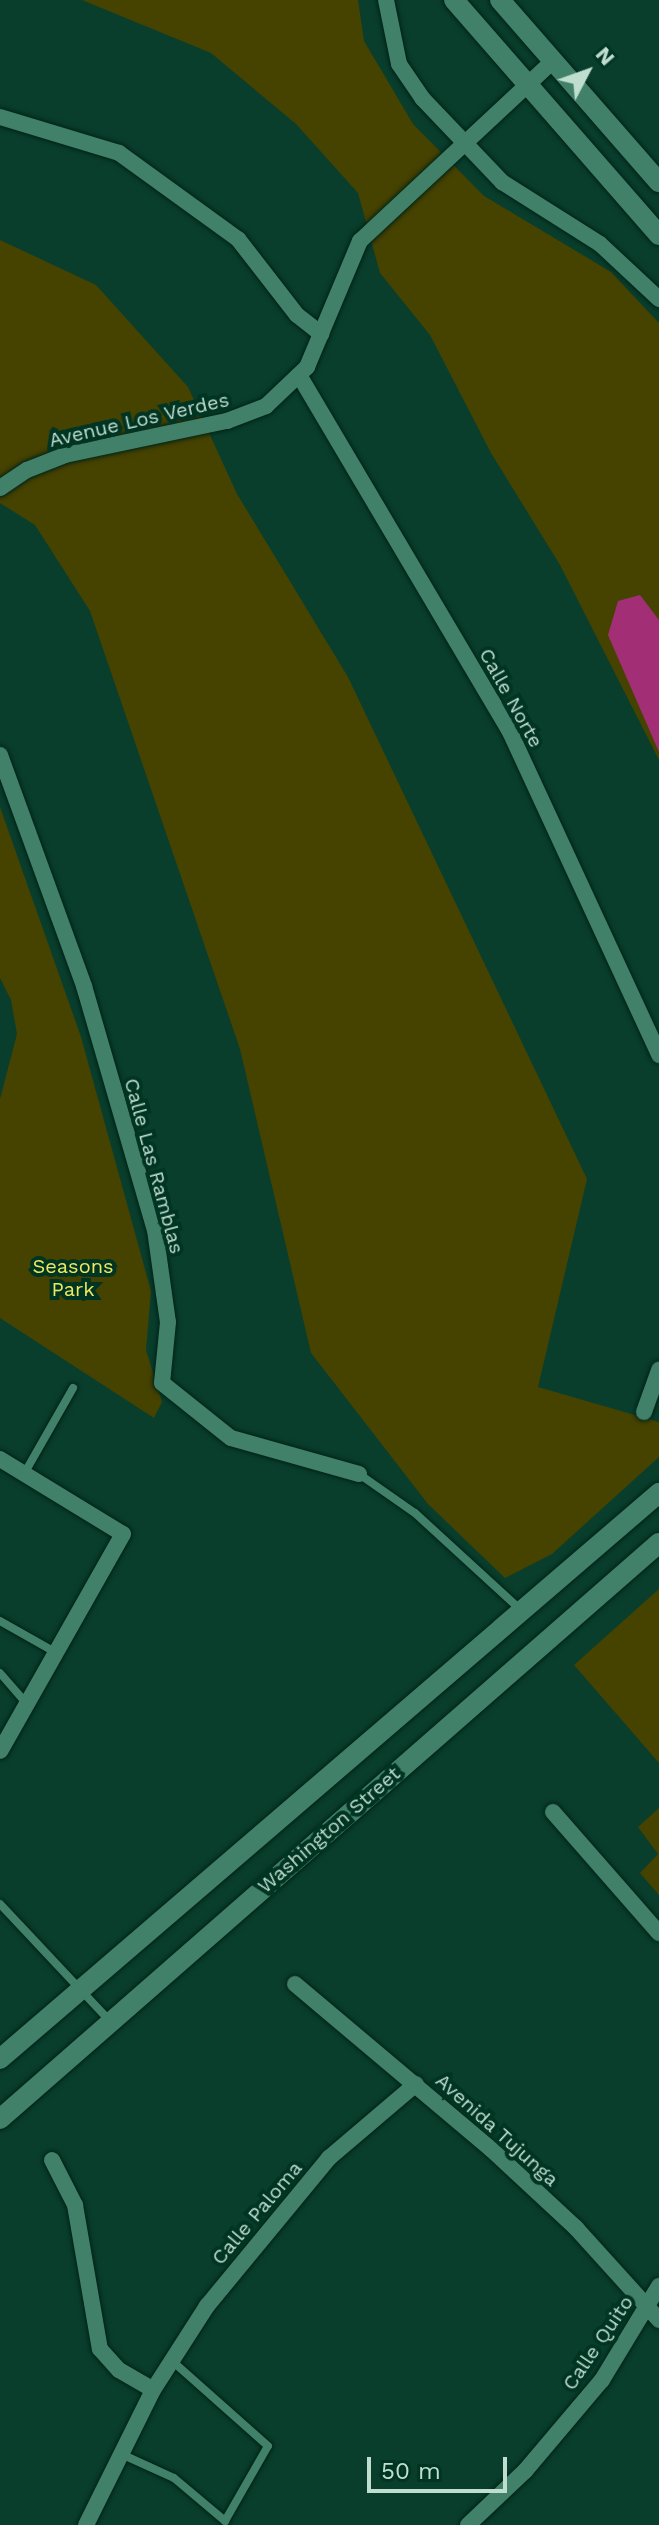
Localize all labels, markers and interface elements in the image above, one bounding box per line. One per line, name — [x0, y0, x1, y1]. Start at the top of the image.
north arrow — [547, 32, 627, 112]
text: N — [591, 42, 620, 70]
street label: Avenue Los Verdes — [46, 388, 232, 452]
street label: Calle Norte — [474, 644, 548, 752]
street label: Calle Las Ramblas — [119, 1076, 189, 1256]
park label: Seasons Park — [32, 1255, 114, 1302]
street label: Washington Street — [253, 1762, 405, 1898]
street label: Avenida Tujunga — [430, 2068, 564, 2192]
street label: Calle Paloma — [207, 2156, 307, 2270]
street label: Calle Quito — [558, 2291, 638, 2395]
scale bar — [371, 2441, 511, 2491]
text: 50 m — [381, 2457, 441, 2485]

